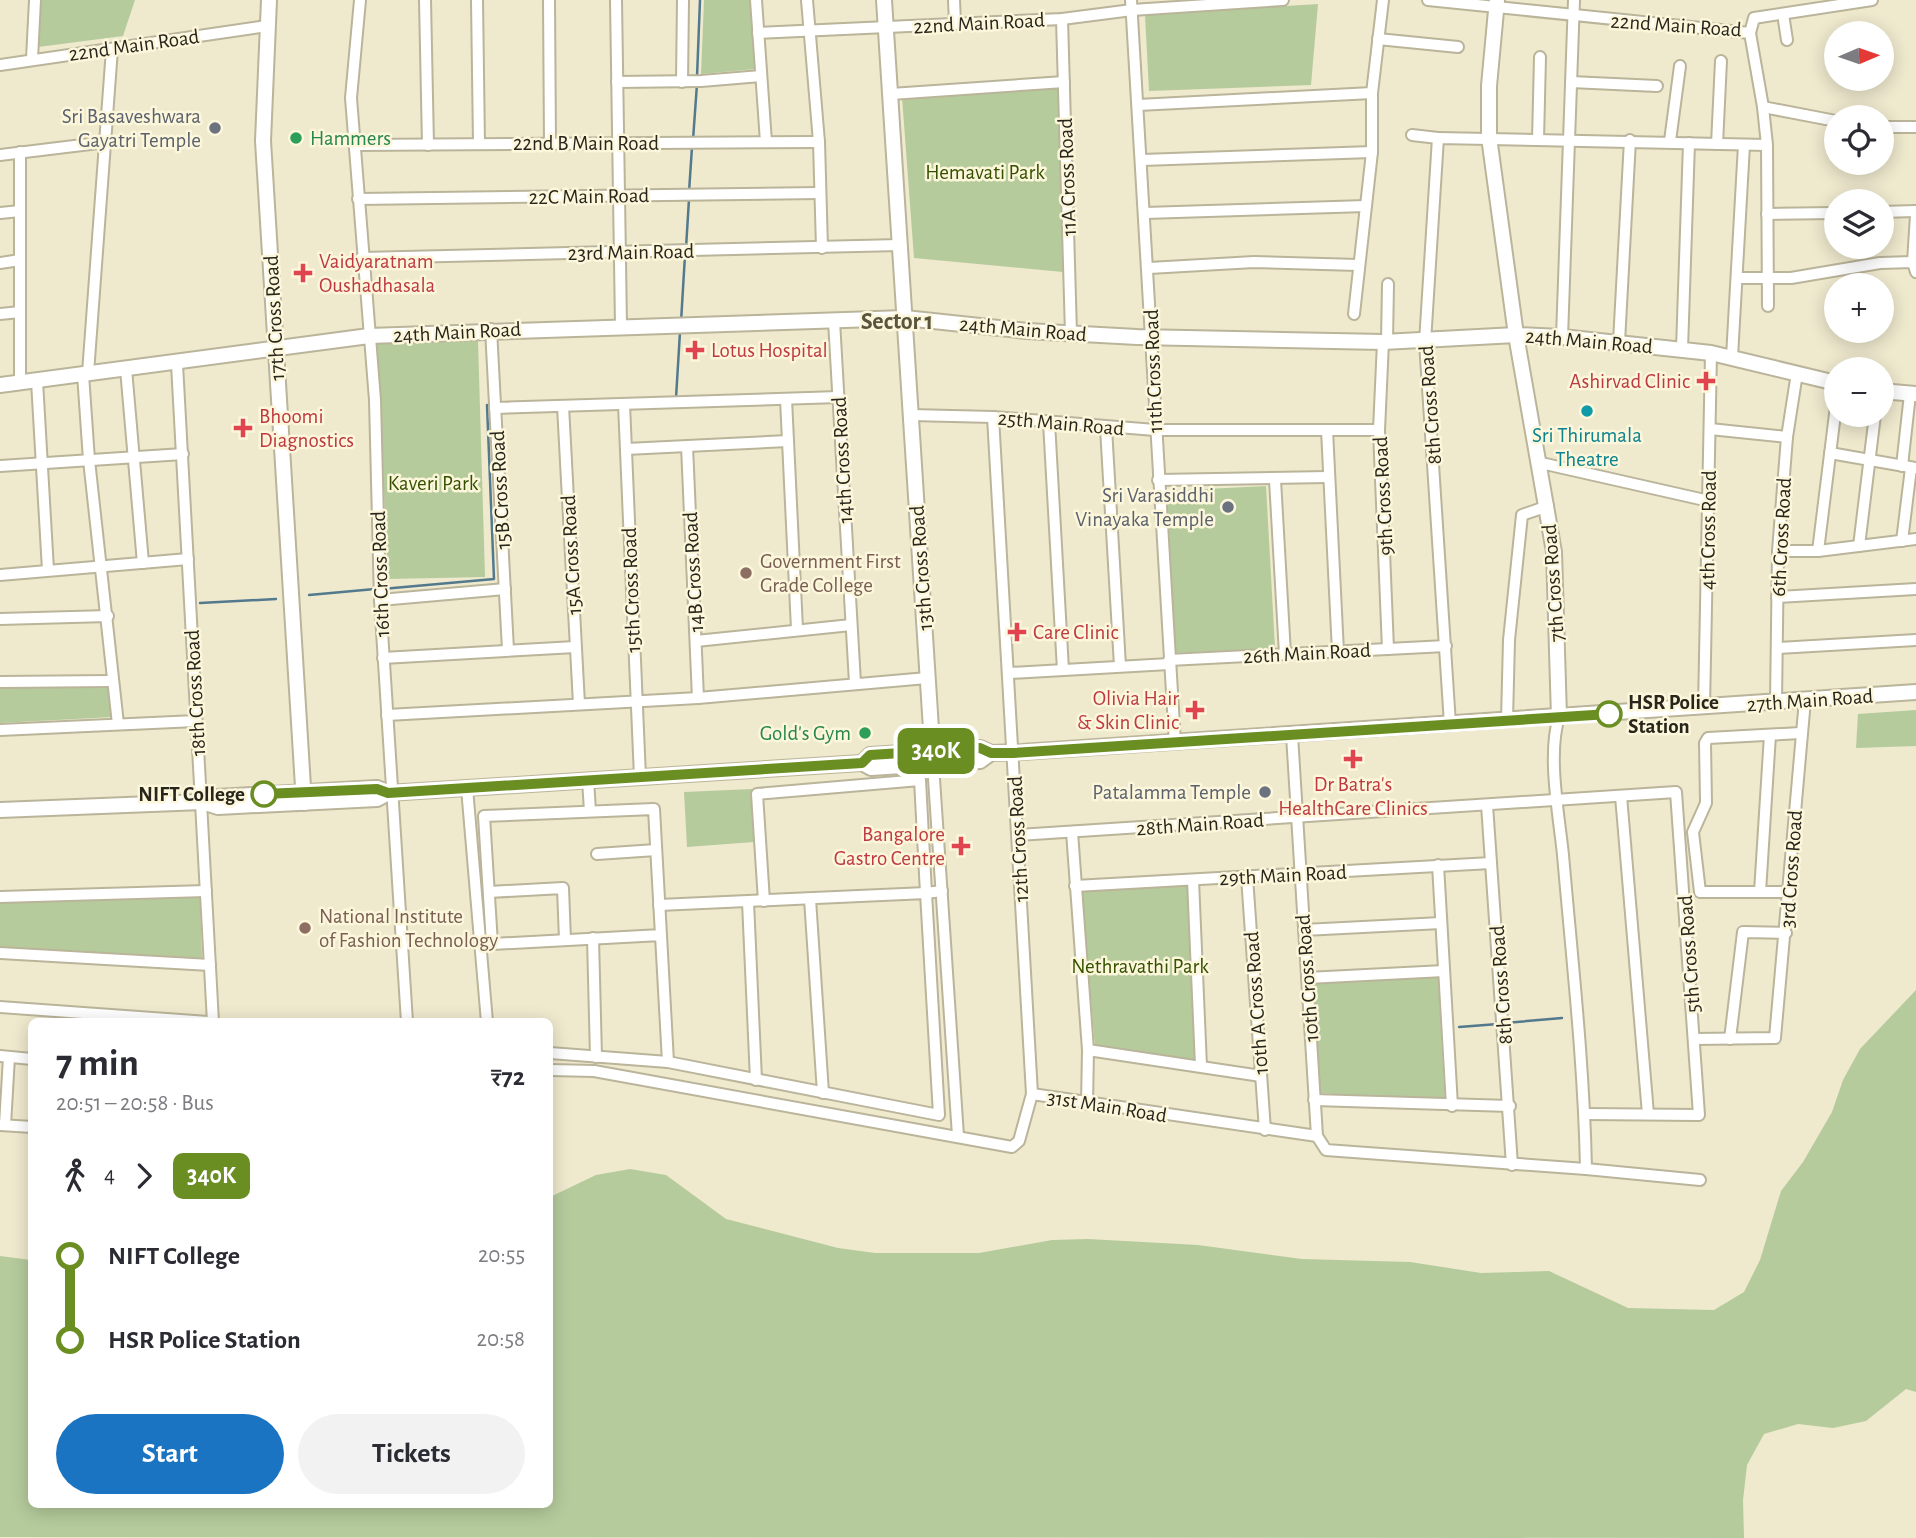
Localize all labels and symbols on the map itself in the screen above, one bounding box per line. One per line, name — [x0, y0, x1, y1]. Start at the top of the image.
street label: 22nd Main Road — [913, 10, 1045, 37]
street label: 22nd Main Road — [1610, 10, 1742, 41]
north arrow — [1824, 21, 1894, 91]
street label: 22nd Main Road — [67, 26, 201, 65]
place label: Sri Basaveshwara Gayatri Temple — [62, 106, 201, 151]
street label: 11A Cross Road — [1055, 117, 1080, 237]
marker: Sri Basaveshwara Gayatri Temple — [207, 120, 223, 136]
place label: Hammers — [310, 128, 391, 149]
marker: Hammers — [288, 130, 304, 146]
street label: 22nd B Main Road — [513, 133, 659, 154]
park label: Hemavati Park — [925, 162, 1045, 183]
street label: 22C Main Road — [528, 185, 650, 208]
street label: 23rd Main Road — [568, 241, 695, 264]
place label: Vaidyaratnam Oushadhasala — [319, 251, 436, 296]
street label: 17th Cross Road — [261, 255, 288, 381]
marker: Vaidyaratnam Oushadhasala — [293, 263, 313, 283]
street label: 11th Cross Road — [1141, 309, 1166, 433]
district label: Sector 1 — [861, 310, 933, 334]
street label: 24th Main Road — [958, 313, 1088, 346]
street label: 24th Main Road — [393, 319, 522, 346]
street label: 24th Main Road — [1524, 325, 1654, 358]
marker: Lotus Hospital — [685, 340, 705, 360]
place label: Lotus Hospital — [711, 340, 828, 361]
street label: 8th Cross Road — [1416, 345, 1445, 465]
place label: Ashirvad Clinic — [1569, 371, 1690, 392]
marker: Ashirvad Clinic — [1696, 371, 1716, 391]
street label: 14th Cross Road — [829, 396, 856, 524]
marker: Sri Thirumala Theatre — [1579, 403, 1595, 419]
place label: Bhoomi Diagnostics — [259, 406, 354, 451]
street label: 25th Main Road — [997, 408, 1125, 439]
marker: Bhoomi Diagnostics — [233, 418, 253, 438]
place label: Sri Thirumala Theatre — [1532, 425, 1642, 470]
street label: 15B Cross Road — [487, 430, 514, 550]
street label: 9th Cross Road — [1370, 436, 1397, 556]
street label: 4th Cross Road — [1697, 470, 1720, 590]
park label: Kaveri Park — [388, 473, 479, 494]
street label: 6th Cross Road — [1768, 477, 1795, 597]
place label: Sri Varasiddhi Vinayaka Temple — [1075, 485, 1214, 530]
street label: 15A Cross Road — [558, 494, 585, 615]
marker: Sri Varasiddhi Vinayaka Temple — [1220, 499, 1236, 515]
street label: 13th Cross Road — [907, 505, 936, 631]
street label: 16th Cross Road — [368, 510, 393, 638]
street label: 14B Cross Road — [680, 511, 707, 633]
street label: 7th Cross Road — [1539, 523, 1568, 643]
street label: 15th Cross Road — [619, 527, 644, 653]
place label: Government First Grade College — [760, 551, 901, 596]
marker: Government First Grade College — [738, 565, 754, 581]
marker: Care Clinic — [1007, 622, 1027, 642]
place label: Care Clinic — [1033, 622, 1119, 643]
street label: 18th Cross Road — [182, 629, 209, 757]
street label: 26th Main Road — [1243, 640, 1371, 667]
street label: 27th Main Road — [1746, 686, 1874, 715]
place label: Olivia Hair & Skin Clinic — [1077, 688, 1179, 733]
place label: HSR Police Station — [1628, 692, 1719, 737]
marker: Olivia Hair & Skin Clinic — [1185, 700, 1205, 720]
marker: HSR Police Station — [1596, 701, 1622, 727]
place label: Gold's Gym — [760, 723, 851, 744]
marker: Gold's Gym — [857, 725, 873, 741]
line badge: 340K — [887, 728, 985, 774]
marker: Dr Batra's HealthCare Clinics — [1343, 749, 1363, 769]
place label: Dr Batra's HealthCare Clinics — [1278, 774, 1428, 819]
street label: 12th Cross Road — [1005, 775, 1032, 903]
marker: NIFT College — [251, 781, 277, 807]
place label: Patalamma Temple — [1092, 782, 1251, 803]
place label: NIFT College — [138, 784, 245, 805]
marker: Patalamma Temple — [1257, 784, 1273, 800]
street label: 3rd Cross Road — [1777, 809, 1806, 929]
street label: 28th Main Road — [1136, 810, 1265, 839]
place label: Bangalore Gastro Centre — [834, 824, 945, 869]
marker: Bangalore Gastro Centre — [951, 836, 971, 856]
street label: 29th Main Road — [1219, 862, 1347, 889]
street label: 5th Cross Road — [1675, 894, 1704, 1014]
place label: National Institute of Fashion Technology — [319, 906, 498, 951]
street label: 10th Cross Road — [1293, 913, 1322, 1042]
marker: National Institute of Fashion Technology — [297, 920, 313, 936]
street label: 8th Cross Road — [1487, 925, 1516, 1045]
street label: 10th A Cross Road — [1241, 931, 1272, 1075]
park label: Nethravathi Park — [1071, 956, 1209, 977]
street label: 31st Main Road — [1046, 1087, 1168, 1126]

